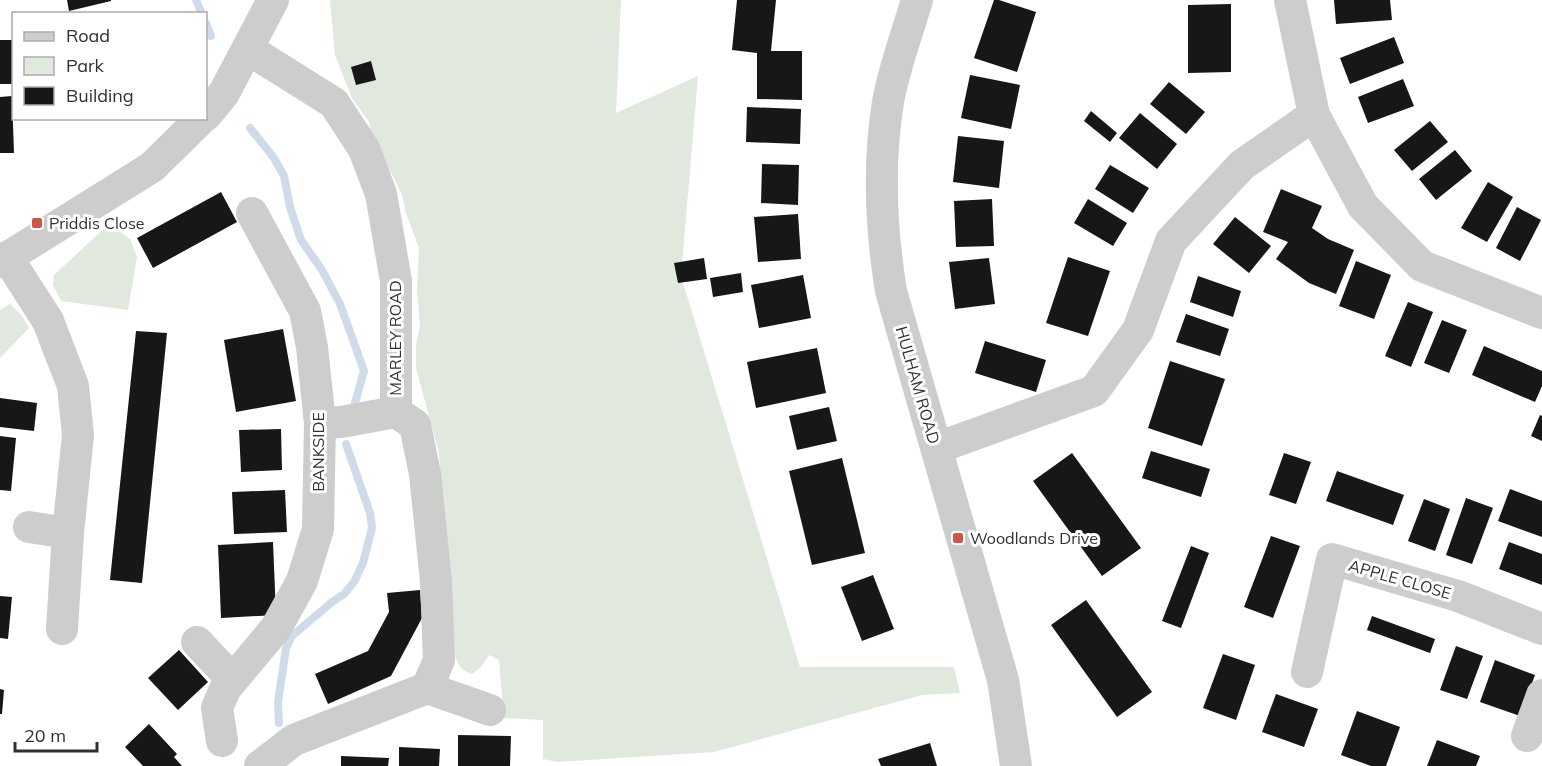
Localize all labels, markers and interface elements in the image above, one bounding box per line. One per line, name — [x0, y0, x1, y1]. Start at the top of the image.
legend — [12, 12, 207, 120]
text: Road — [66, 24, 110, 47]
text: Park — [66, 54, 105, 77]
text: Building — [66, 84, 134, 107]
place label: Priddis Close — [49, 213, 145, 233]
marker: Priddis Close — [30, 216, 44, 230]
street label: MARLEY ROAD — [385, 280, 405, 396]
street label: HULHAM ROAD — [892, 324, 944, 446]
street label: BANKSIDE — [308, 412, 328, 492]
place label: Woodlands Drive — [970, 528, 1098, 548]
marker: Woodlands Drive — [951, 531, 965, 545]
street label: APPLE CLOSE — [1346, 555, 1454, 603]
scale bar — [15, 715, 98, 753]
text: 20 m — [24, 724, 66, 747]

